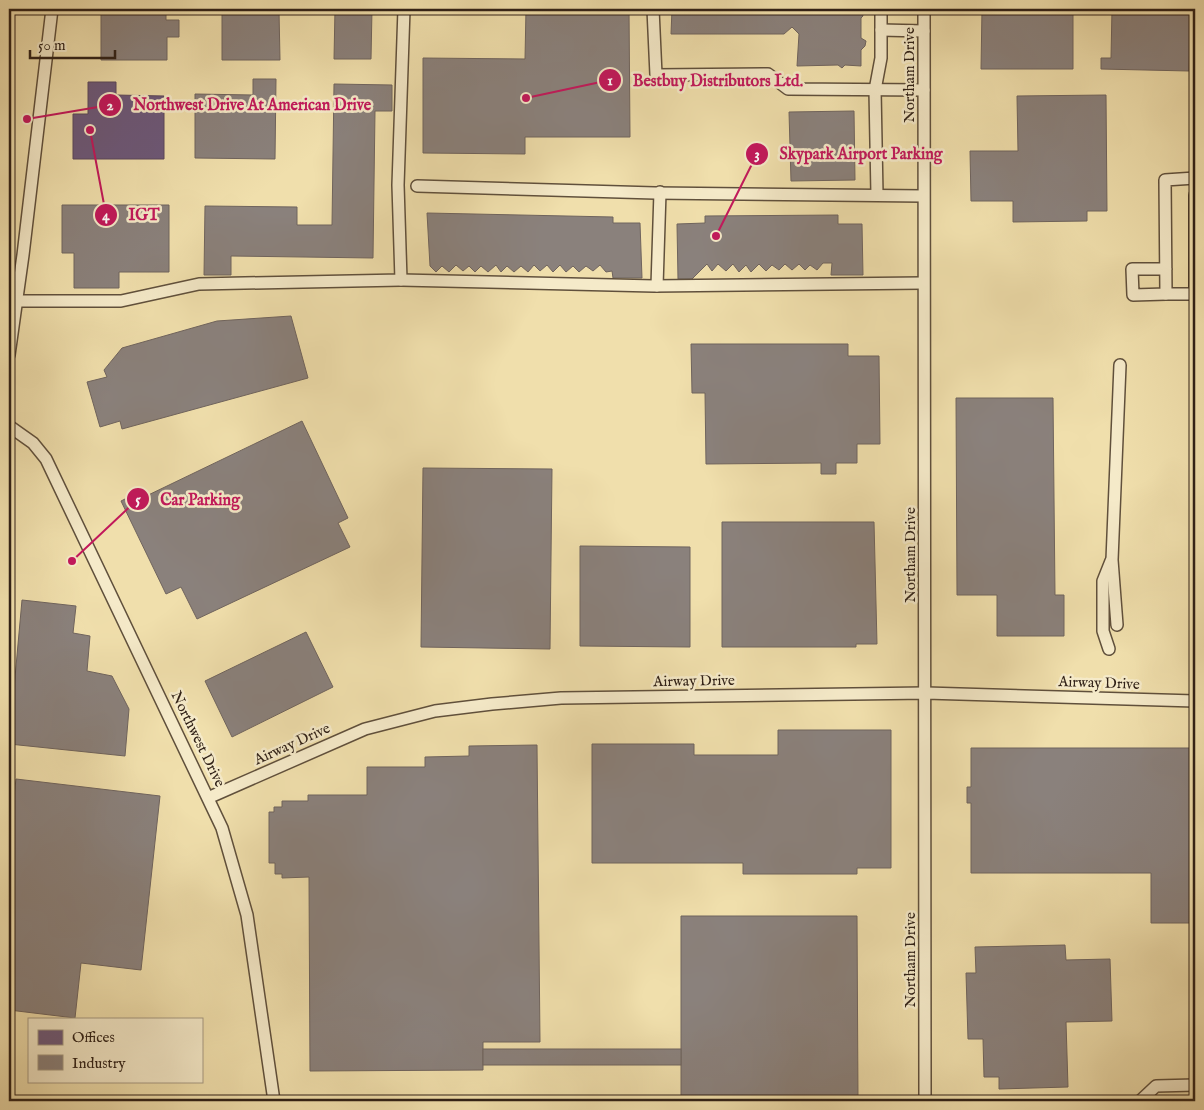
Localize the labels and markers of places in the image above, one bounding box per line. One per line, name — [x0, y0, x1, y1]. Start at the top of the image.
callout: Bestbuy Distributors Ltd. — [598, 64, 813, 95]
callout: Northwest Drive At American Drive — [98, 89, 381, 120]
callout: Skypark Airport Parking — [745, 138, 953, 169]
callout: IGT — [94, 199, 170, 230]
callout: Car Parking — [125, 484, 250, 515]

